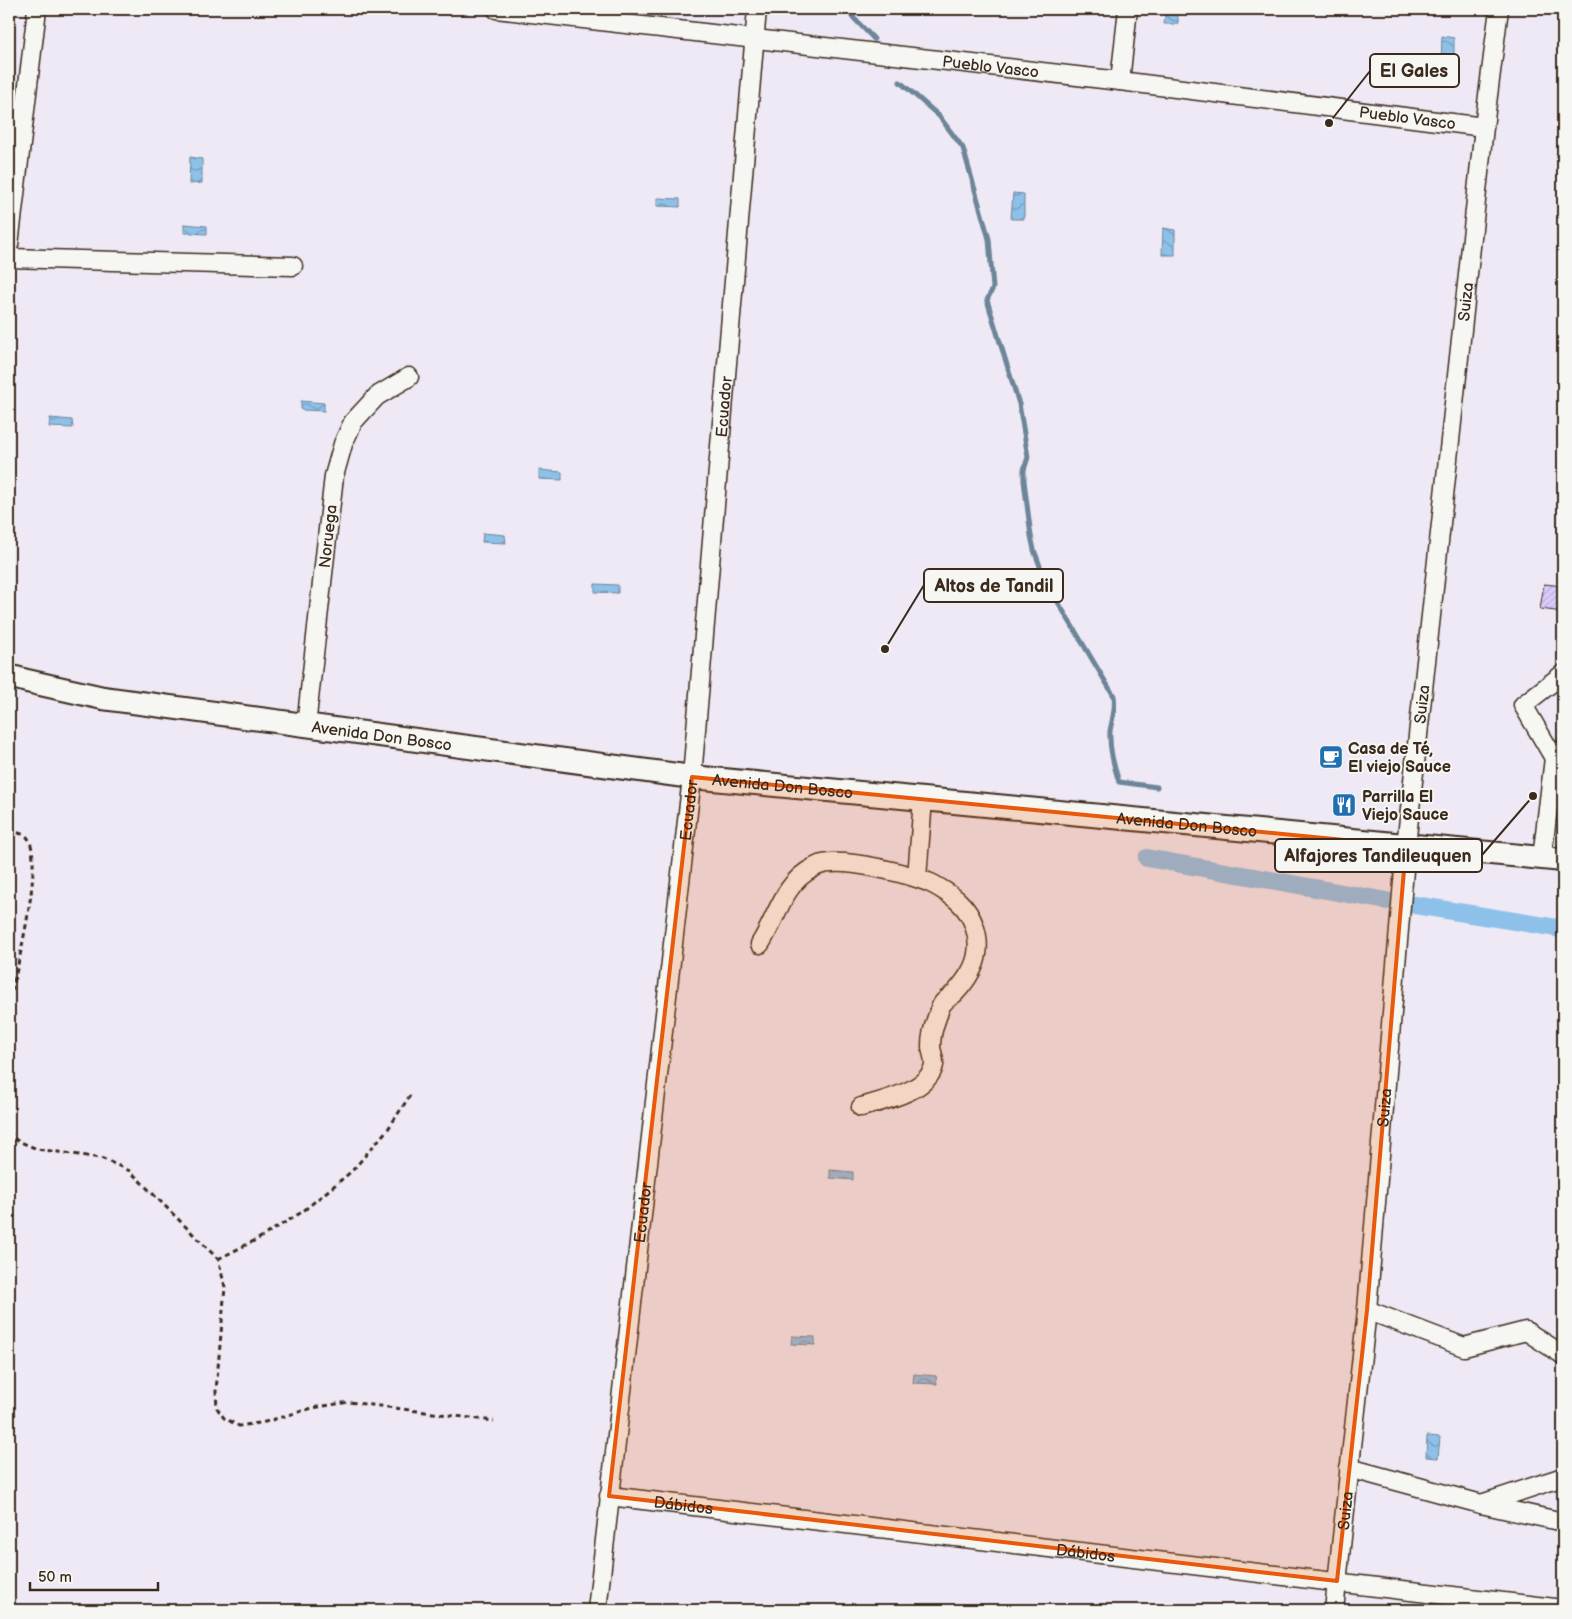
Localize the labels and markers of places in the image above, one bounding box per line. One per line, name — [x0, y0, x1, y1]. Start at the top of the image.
callout: El Gales — [1370, 54, 1459, 87]
callout: Altos de Tandil — [924, 569, 1063, 602]
place label: Casa de Té, El viejo Sauce — [1348, 740, 1451, 777]
cafe icon: Casa de Té, El viejo Sauce — [1318, 744, 1344, 770]
place label: Parrilla El Viejo Sauce — [1362, 788, 1448, 825]
restaurant icon: Parrilla El Viejo Sauce — [1331, 792, 1357, 818]
callout: Alfajores Tandileuquen — [1275, 839, 1482, 872]

